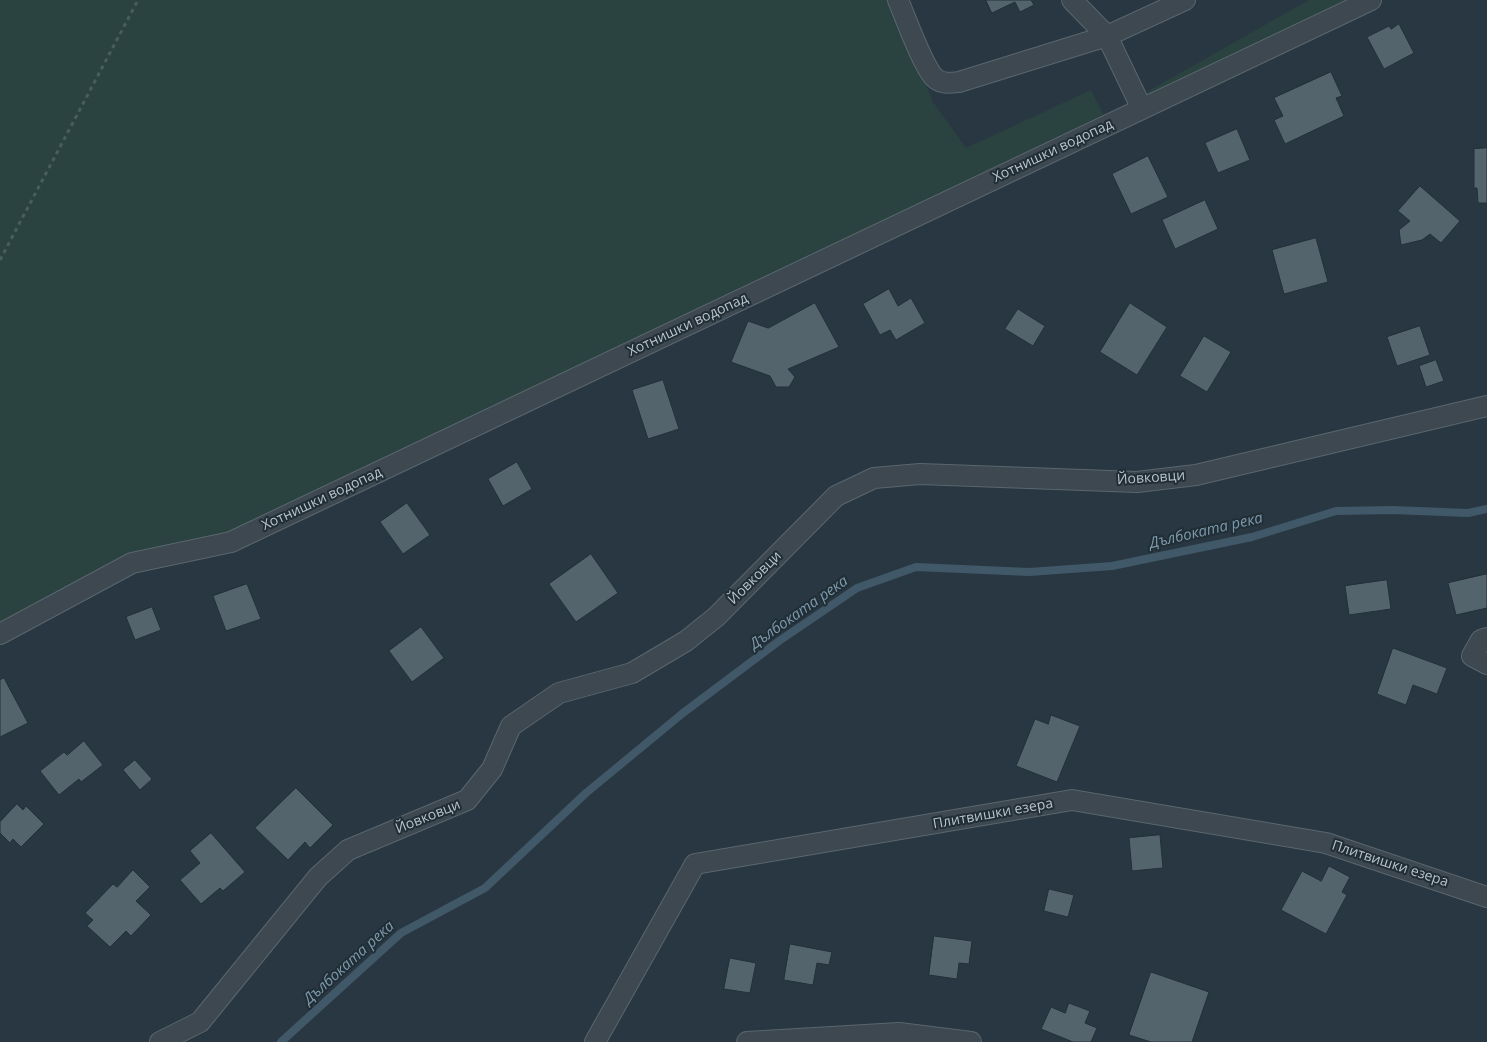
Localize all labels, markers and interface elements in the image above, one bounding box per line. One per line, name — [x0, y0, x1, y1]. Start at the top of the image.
street label: Хотнишки водопад — [990, 116, 1116, 186]
street label: Хотнишки водопад — [625, 290, 751, 360]
street label: Хотнишки водопад — [259, 464, 385, 534]
street label: Йовковци — [1116, 467, 1186, 489]
water label: Дълбоката река — [1147, 509, 1265, 553]
street label: Йовковци — [725, 548, 785, 608]
water label: Дълбоката река — [746, 572, 852, 654]
street label: Плитвишки езера — [932, 795, 1054, 833]
street label: Йовковци — [393, 796, 463, 838]
street label: Плитвишки езера — [1330, 837, 1450, 891]
water label: Дълбоката река — [300, 918, 398, 1008]

